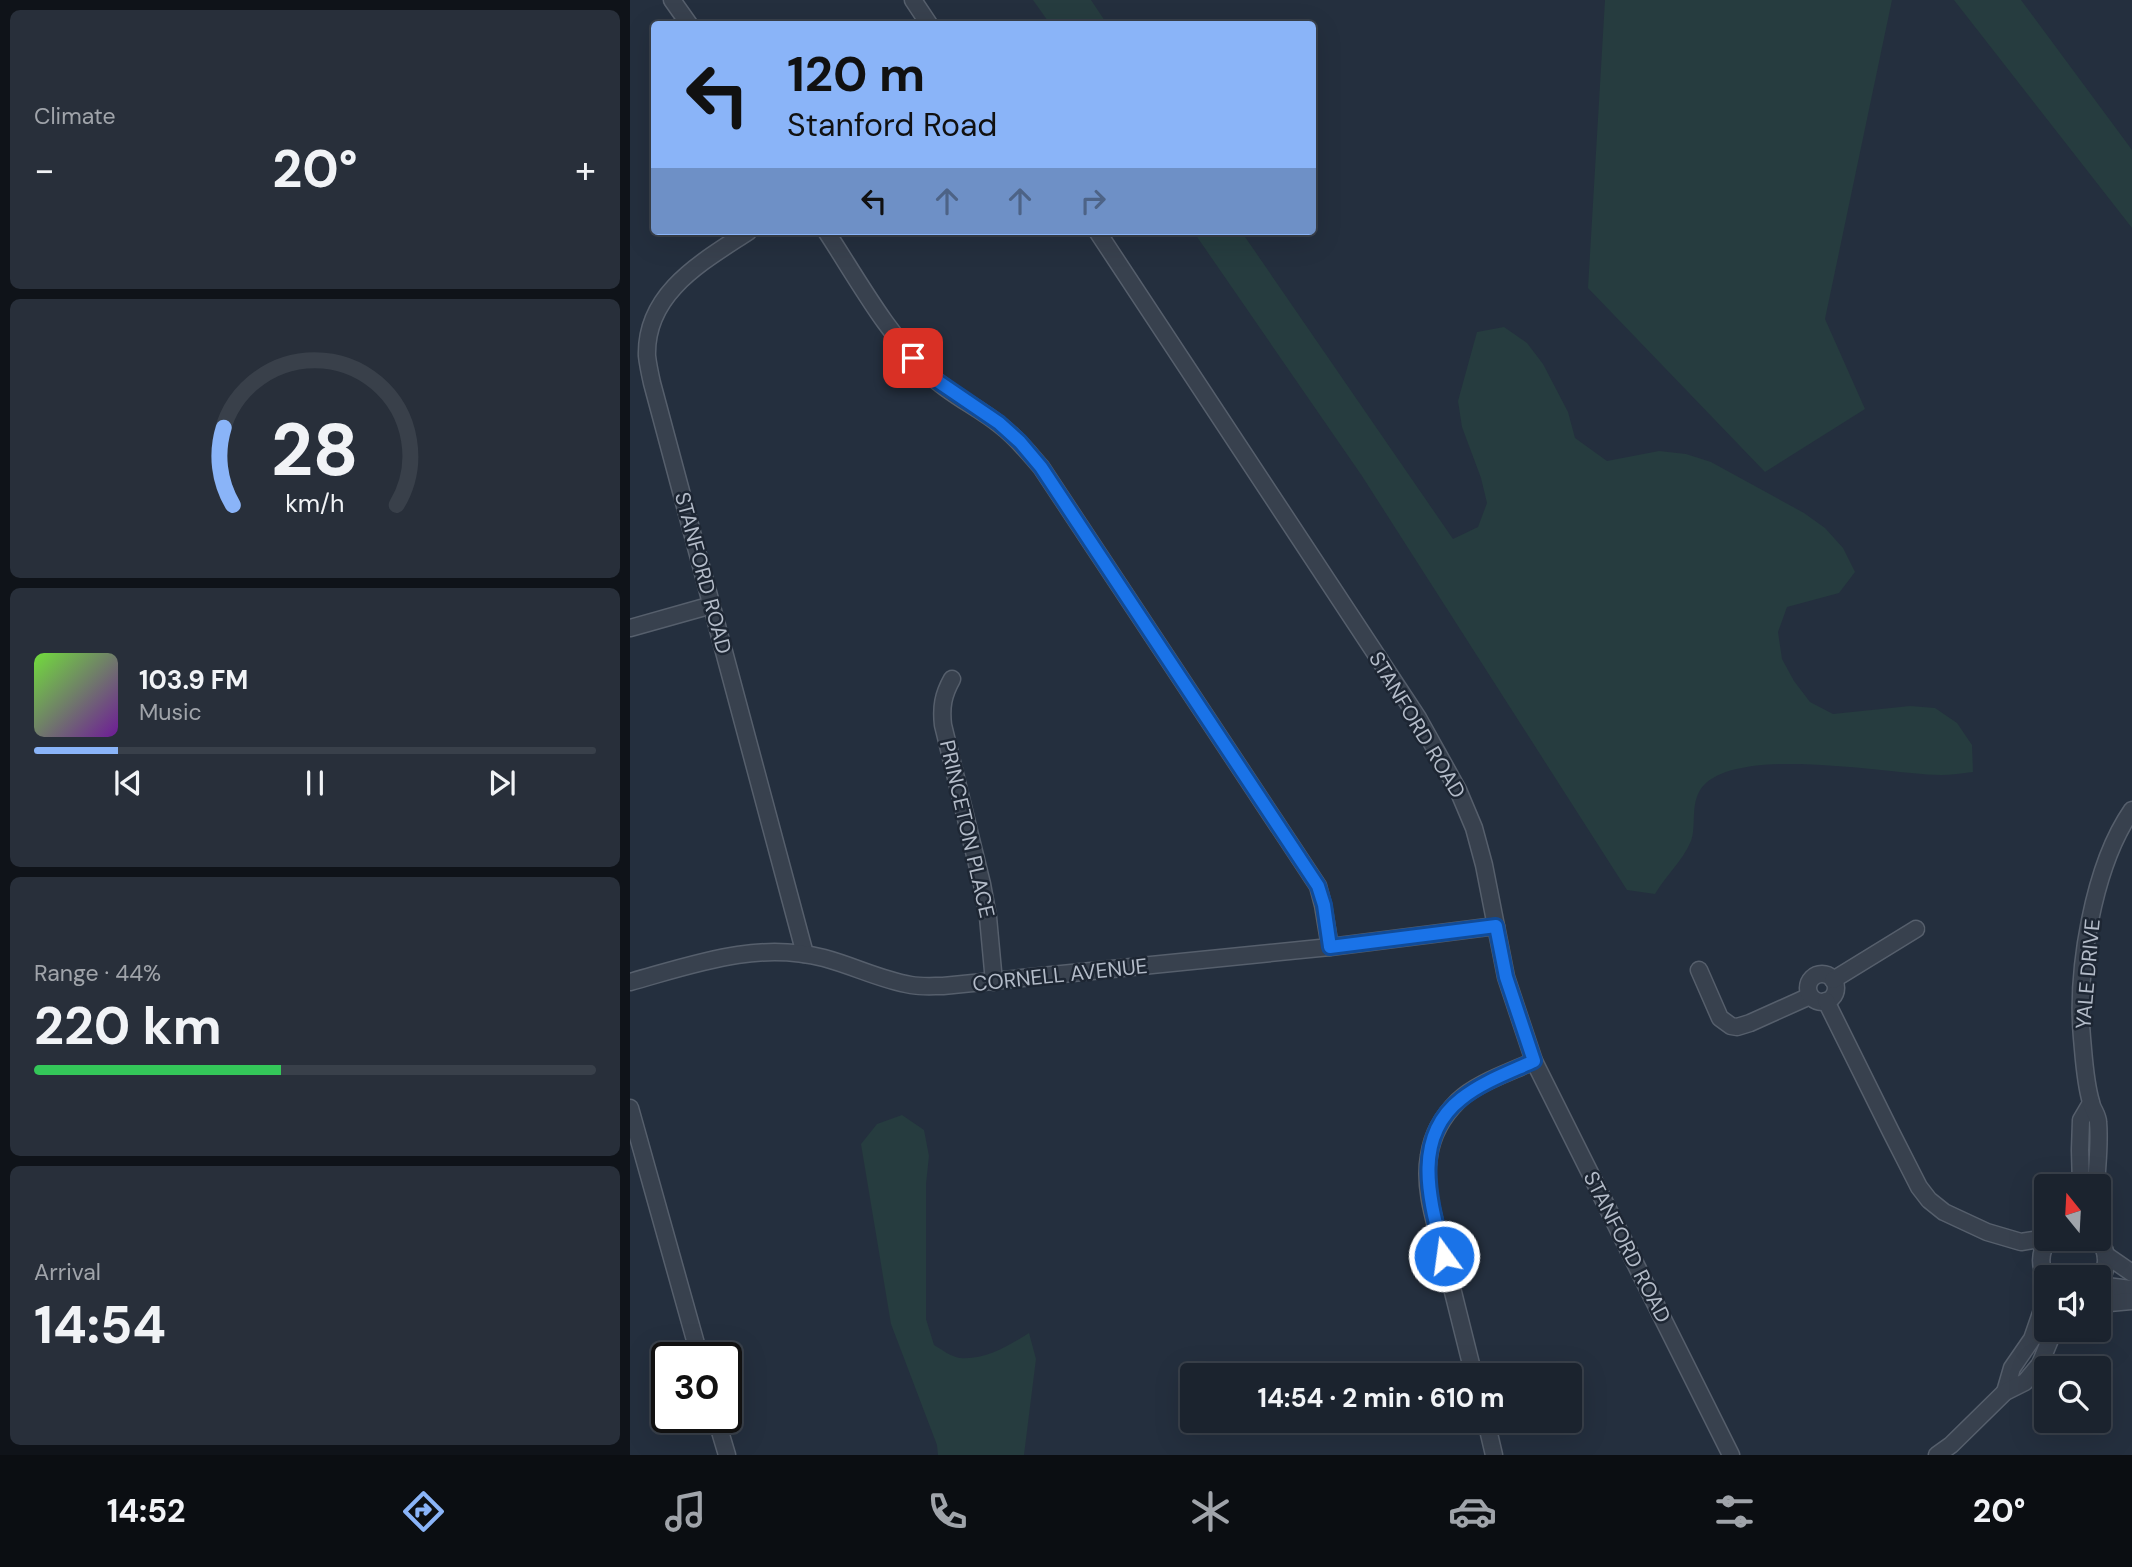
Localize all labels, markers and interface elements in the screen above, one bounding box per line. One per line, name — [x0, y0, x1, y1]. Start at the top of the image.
text: 120 m — [787, 42, 925, 106]
icon: left — [672, 49, 763, 140]
text: Climate — [34, 101, 116, 131]
text: Stanford Road — [787, 104, 997, 146]
text: 20° — [272, 135, 358, 203]
text: − — [34, 145, 55, 195]
text: + — [575, 145, 596, 195]
icon: left — [855, 182, 893, 220]
icon: ahead — [928, 182, 966, 220]
icon: ahead — [1001, 182, 1039, 220]
icon: right — [1074, 182, 1112, 220]
pin — [883, 328, 943, 388]
icon: arrive — [894, 339, 932, 377]
text: 28 — [271, 403, 359, 498]
text: km/h — [285, 486, 345, 519]
street label: STANFORD ROAD — [668, 489, 738, 657]
street label: STANFORD ROAD — [1362, 646, 1472, 804]
text: 103.9 FM — [139, 663, 248, 697]
text: Music — [139, 697, 202, 727]
street label: PRINCETON PLACE — [933, 737, 1001, 921]
icon: previous — [109, 764, 147, 802]
icon: pause — [296, 764, 334, 802]
icon: next — [483, 764, 521, 802]
street label: YALE DRIVE — [2069, 918, 2107, 1030]
street label: CORNELL AVENUE — [971, 952, 1149, 998]
text: Range · 44% — [34, 958, 161, 988]
text: 220 km — [34, 992, 222, 1060]
street label: STANFORD ROAD — [1577, 1166, 1677, 1328]
north arrow — [2034, 1174, 2110, 1251]
map controls — [2034, 1174, 2111, 1433]
position arrow — [1407, 1219, 1481, 1293]
text: Arrival — [34, 1257, 101, 1287]
button: sound — [2034, 1265, 2111, 1342]
text: 14:54 — [34, 1291, 166, 1359]
speed limit sign: 30 — [651, 1342, 742, 1433]
button: search — [2034, 1356, 2111, 1433]
text: 14:54 · 2 min · 610 m — [1257, 1381, 1505, 1415]
icon: directions — [399, 1487, 448, 1536]
icon: music — [661, 1487, 710, 1536]
icon: phone — [923, 1487, 972, 1536]
icon: climate — [1186, 1487, 1235, 1536]
icon: car — [1448, 1487, 1497, 1536]
icon: filters — [1710, 1487, 1759, 1536]
text: 14:52 — [107, 1490, 185, 1532]
text: 20° — [1973, 1490, 2025, 1532]

